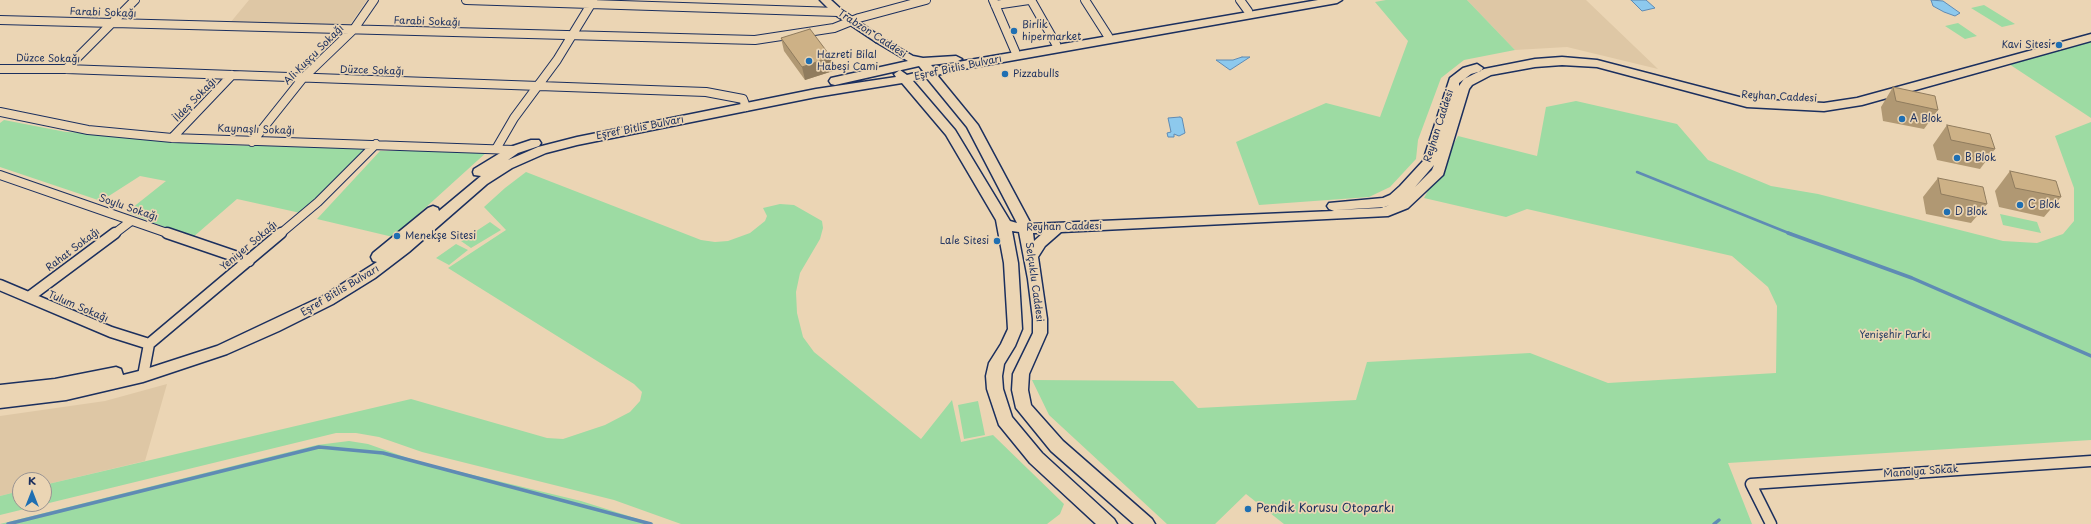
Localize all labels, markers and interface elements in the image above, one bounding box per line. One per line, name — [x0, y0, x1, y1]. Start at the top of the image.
street label: Farabi Sokağı — [69, 6, 137, 20]
street label: Trabzon Caddesi — [835, 7, 909, 61]
street label: Farabi Sokağı — [393, 15, 461, 29]
place label: Birlik hipermarket — [1022, 19, 1081, 42]
street label: Ali Kuşçu Sokağı — [282, 23, 346, 87]
marker: Birlik hipermarket — [1009, 26, 1019, 36]
place label: Kavi Sitesi — [2001, 39, 2051, 51]
marker: Kavi Sitesi — [2054, 40, 2064, 50]
place label: Hazreti Bilal Habeşi Cami — [817, 49, 878, 72]
street label: Düzce Sokağı — [16, 52, 80, 66]
street label: Eşref Bitlis Bulvarı — [913, 53, 1003, 83]
marker: Hazreti Bilal Habeşi Cami — [804, 56, 814, 66]
street label: Düzce Sokağı — [340, 64, 404, 78]
place label: Pizzabulls — [1013, 68, 1059, 80]
marker: Pizzabulls — [1000, 69, 1010, 79]
street label: İldeş Sokağı — [171, 75, 219, 125]
street label: Reyhan Caddesi — [1422, 88, 1456, 164]
street label: Reyhan Caddesi — [1741, 89, 1817, 105]
place label: A Blok — [1910, 113, 1942, 125]
street label: Eşref Bitlis Bulvarı — [595, 114, 685, 142]
marker: A Blok — [1897, 114, 1907, 124]
street label: Kaynaşlı Sokağı — [217, 123, 295, 137]
place label: B Blok — [1965, 152, 1996, 164]
marker: B Blok — [1952, 153, 1962, 163]
street label: Soylu Sokağı — [97, 192, 159, 224]
place label: C Blok — [2028, 199, 2060, 211]
marker: C Blok — [2015, 200, 2025, 210]
place label: D Blok — [1955, 206, 1987, 218]
marker: D Blok — [1942, 207, 1952, 217]
street label: Yeniyer Sokağı — [218, 219, 280, 273]
street label: Reyhan Caddesi — [1026, 220, 1102, 234]
street label: Rahat Sokağı — [44, 226, 102, 274]
place label: Menekşe Sitesi — [405, 230, 476, 242]
marker: Menekşe Sitesi — [392, 231, 402, 241]
place label: Lale Sitesi — [940, 235, 989, 247]
marker: Lale Sitesi — [992, 236, 1002, 246]
street label: Selçuklu Caddesi — [1022, 241, 1046, 323]
street label: Eşref Bitlis Bulvarı — [299, 263, 381, 319]
street label: Tulum Sokağı — [46, 289, 110, 325]
park label: Yenişehir Parkı — [1860, 329, 1930, 341]
street label: Manolya Sokak — [1883, 463, 1959, 481]
north arrow — [12, 472, 52, 512]
text: K — [28, 472, 36, 489]
place label: Pendik Korusu Otoparkı — [1256, 502, 1394, 516]
marker: Pendik Korusu Otoparkı — [1243, 504, 1253, 514]

